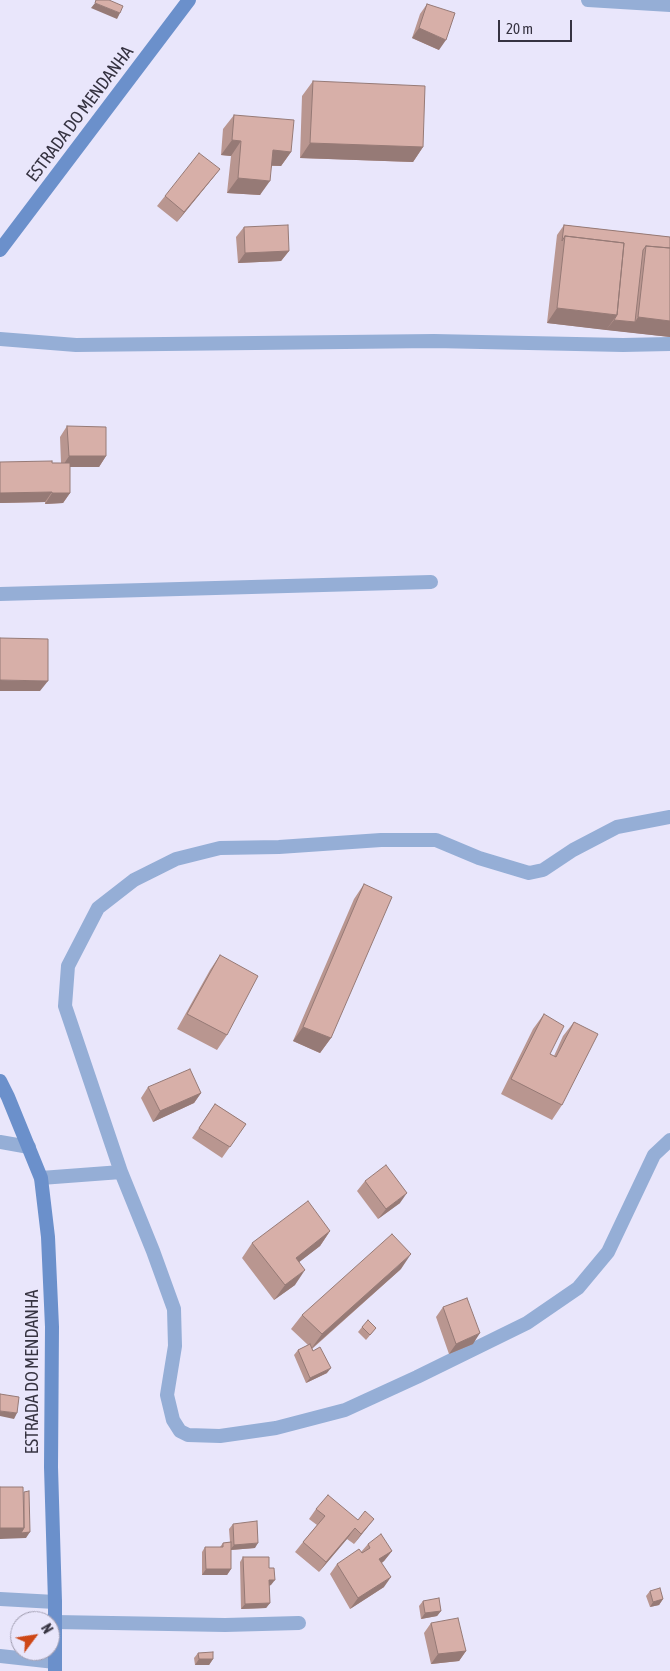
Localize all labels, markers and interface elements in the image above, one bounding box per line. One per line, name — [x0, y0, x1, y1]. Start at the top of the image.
scale bar — [500, 10, 574, 42]
text: 20 m — [506, 20, 533, 37]
street label: ESTRADA DO MENDANHA — [22, 42, 138, 186]
street label: ESTRADA DO MENDANHA — [21, 1290, 43, 1454]
north arrow — [10, 1611, 60, 1661]
text: N — [38, 1621, 56, 1636]

